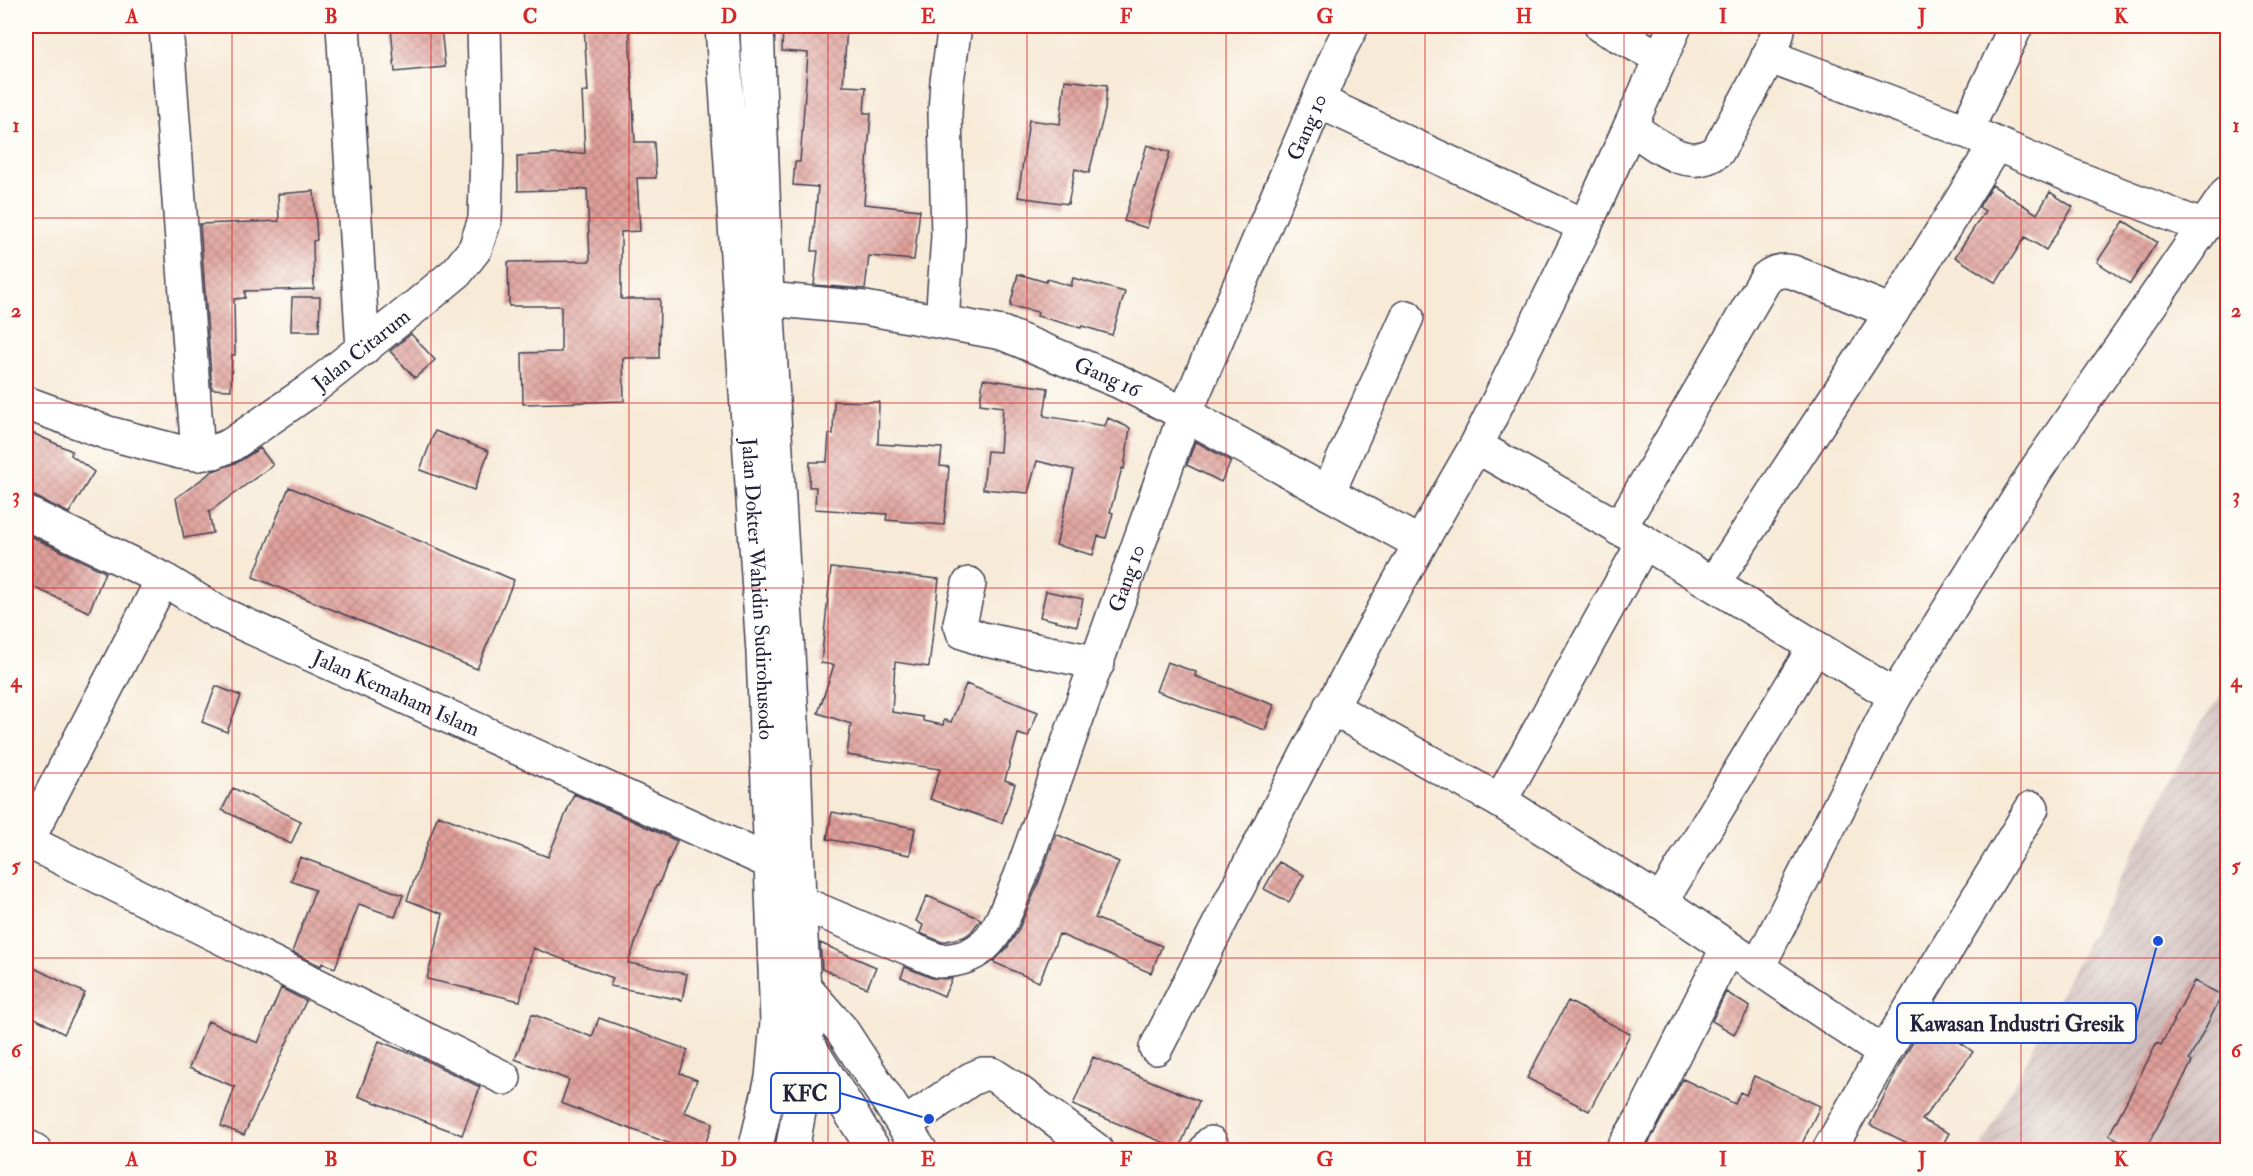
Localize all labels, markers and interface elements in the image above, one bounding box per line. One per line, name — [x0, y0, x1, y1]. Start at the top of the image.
text: A — [125, 4, 139, 29]
text: B — [324, 4, 338, 29]
text: C — [523, 4, 537, 29]
text: D — [721, 4, 737, 29]
text: E — [921, 4, 936, 29]
text: F — [1120, 4, 1133, 29]
text: G — [1317, 4, 1334, 29]
text: H — [1516, 4, 1532, 29]
text: I — [1719, 4, 1727, 29]
text: J — [1917, 4, 1926, 29]
text: K — [2114, 4, 2129, 29]
street label: Gang 10 — [1281, 90, 1333, 165]
text: 1 — [12, 113, 20, 138]
text: 1 — [2232, 113, 2240, 138]
text: 2 — [11, 298, 21, 323]
text: 2 — [2231, 298, 2241, 323]
street label: Jalan Citarum — [307, 303, 416, 398]
street label: Gang 16 — [1070, 351, 1146, 405]
street label: Jalan Dokter Wahidin Sudirohusodo — [735, 436, 779, 740]
text: 3 — [12, 483, 20, 508]
text: 3 — [2232, 483, 2240, 508]
street label: Gang 10 — [1103, 541, 1152, 616]
street label: Jalan Kemaham Islam — [307, 644, 484, 743]
text: 4 — [10, 668, 23, 693]
text: 4 — [2230, 668, 2243, 693]
text: 5 — [12, 853, 22, 878]
text: 5 — [2232, 853, 2242, 878]
callout: Kawasan Industri Gresik — [1897, 1003, 2136, 1043]
text: Kawasan Industri Gresik — [1910, 1010, 2125, 1038]
text: 6 — [11, 1038, 23, 1063]
text: 6 — [2231, 1038, 2243, 1063]
callout: KFC — [771, 1073, 840, 1113]
text: KFC — [782, 1080, 828, 1108]
text: A — [125, 1147, 139, 1172]
text: B — [324, 1147, 338, 1172]
text: C — [523, 1147, 537, 1172]
text: D — [721, 1147, 737, 1172]
text: E — [921, 1147, 936, 1172]
text: F — [1120, 1147, 1133, 1172]
text: G — [1317, 1147, 1334, 1172]
text: H — [1516, 1147, 1532, 1172]
text: I — [1719, 1147, 1727, 1172]
text: J — [1917, 1147, 1926, 1172]
text: K — [2114, 1147, 2129, 1172]

